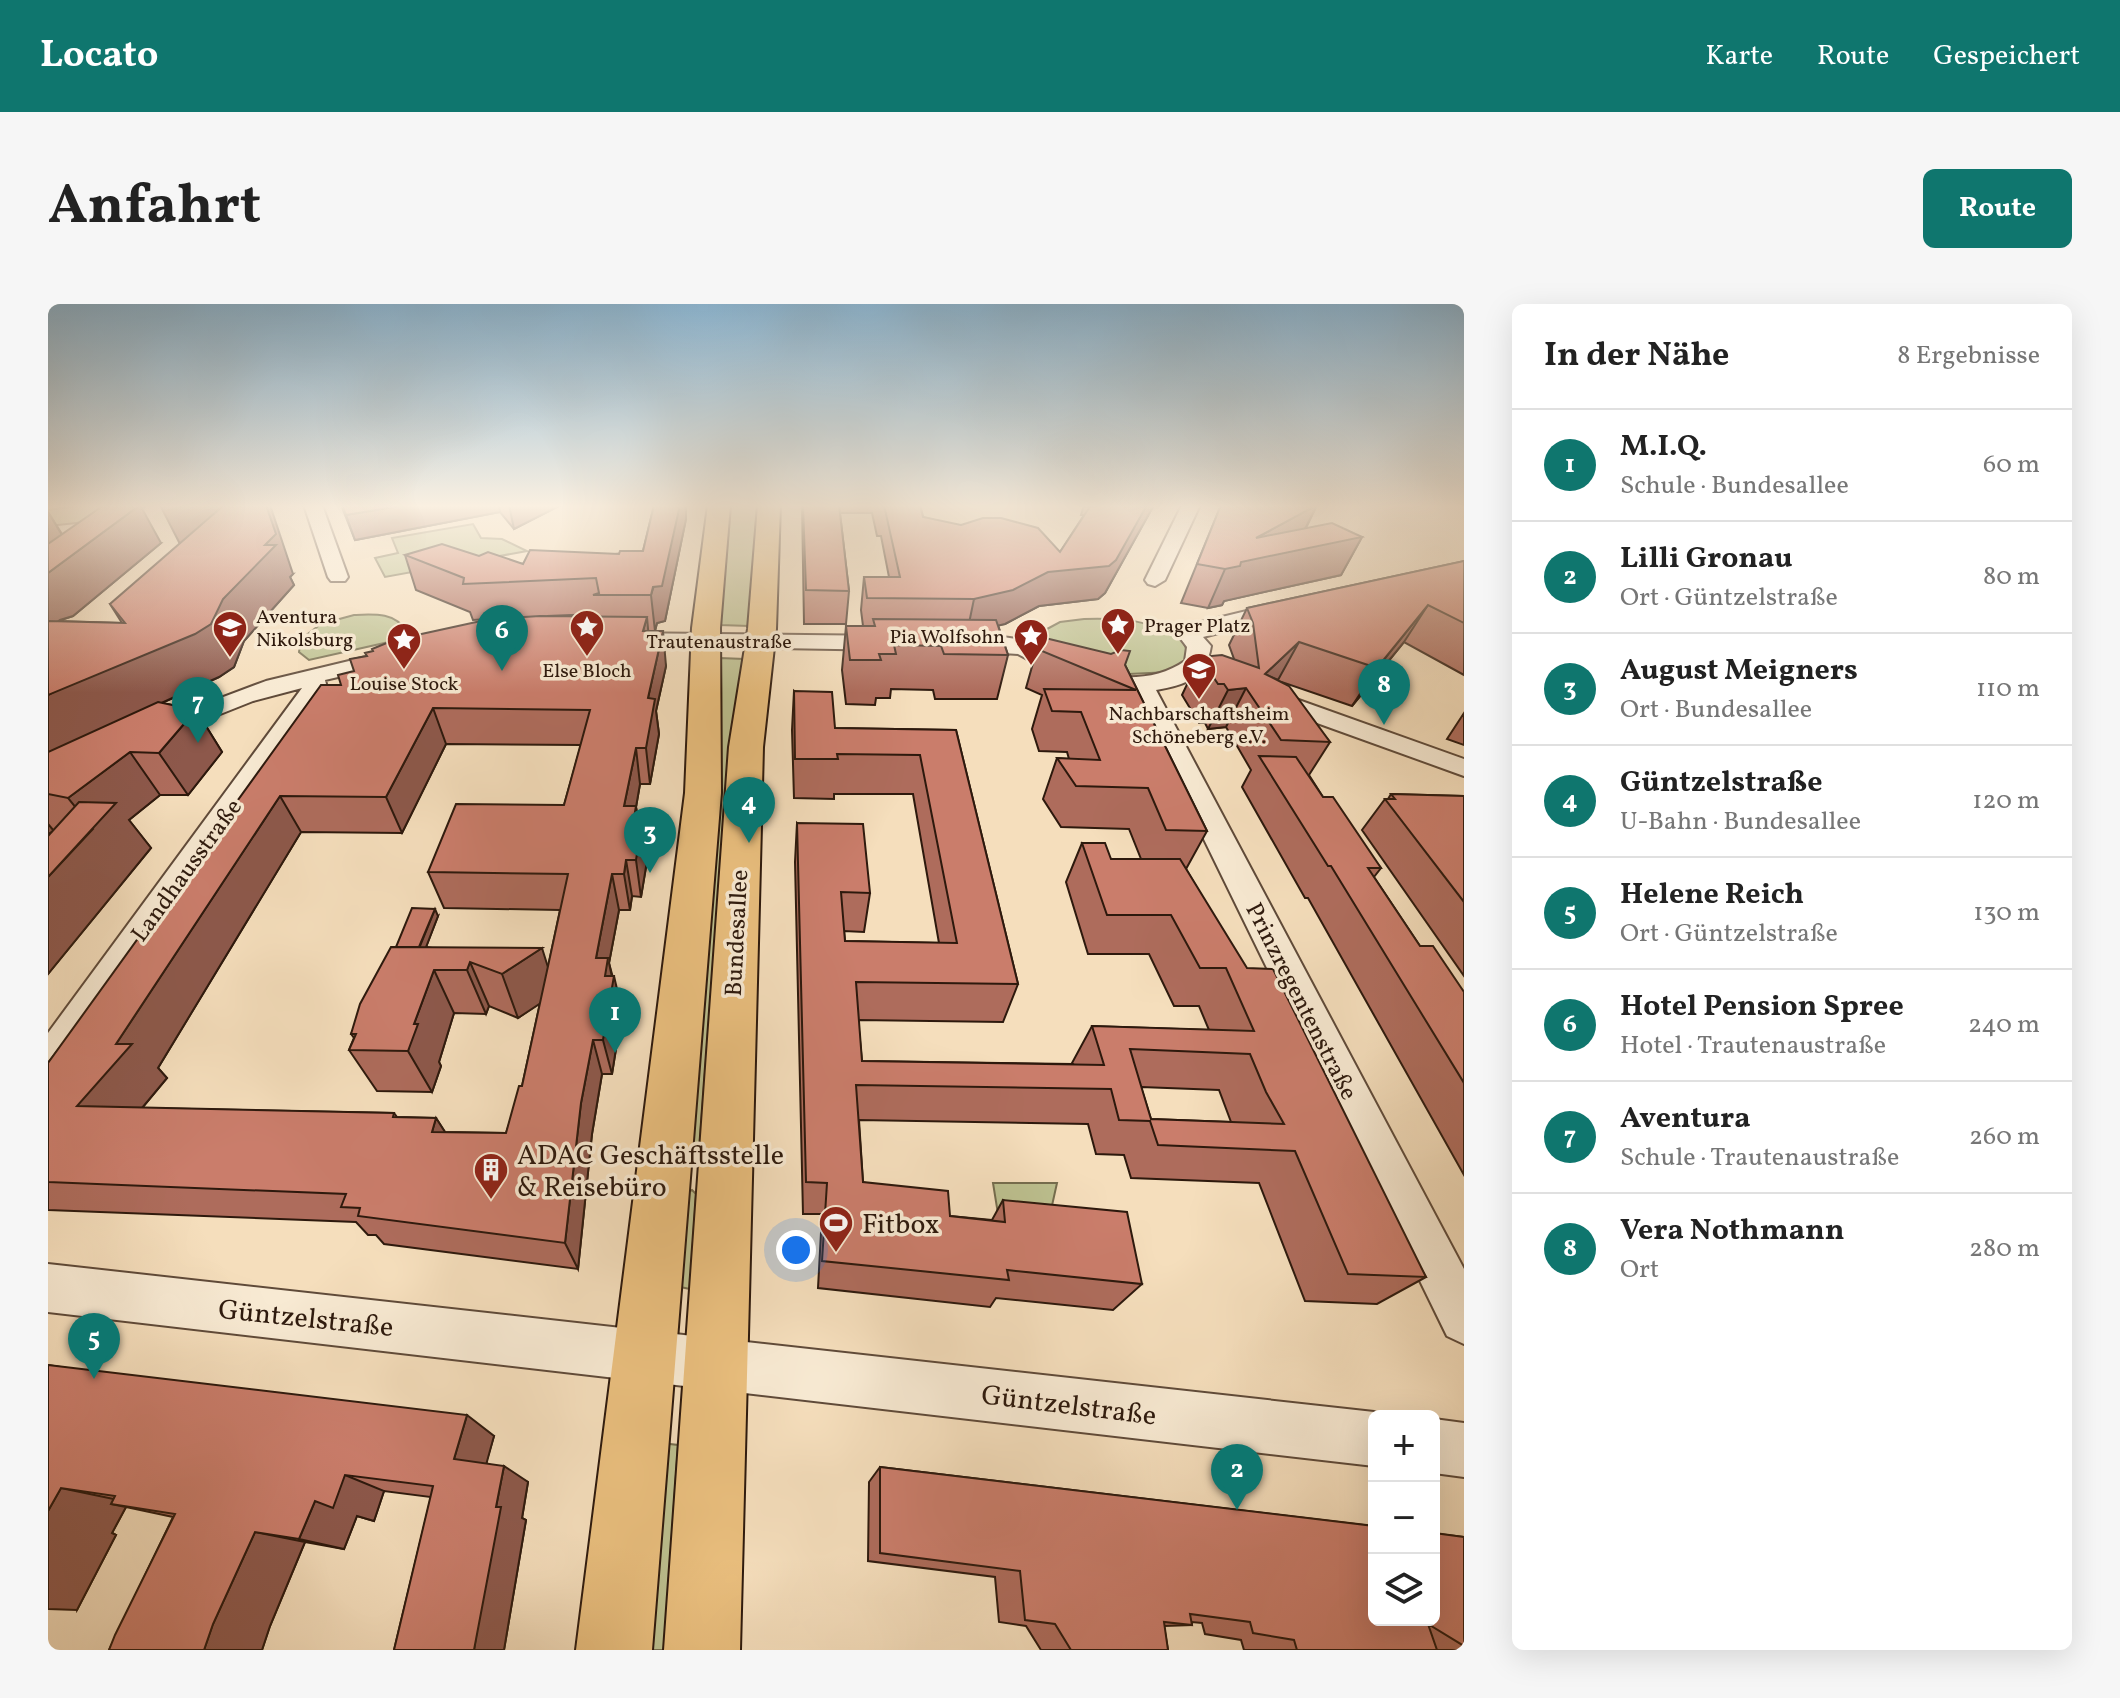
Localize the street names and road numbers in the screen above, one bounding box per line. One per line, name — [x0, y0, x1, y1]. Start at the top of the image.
street label: Trautenaustraße — [646, 629, 792, 657]
street label: Landhausstraße — [124, 793, 251, 950]
street label: Bundesallee — [718, 869, 758, 997]
street label: Prinzregentenstraße — [1236, 897, 1365, 1106]
street label: Güntzelstraße — [216, 1291, 395, 1348]
street label: Güntzelstraße — [979, 1376, 1158, 1437]

